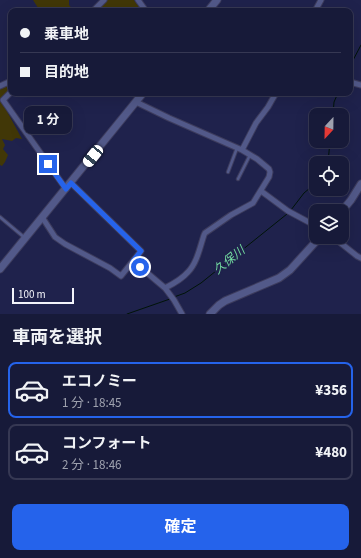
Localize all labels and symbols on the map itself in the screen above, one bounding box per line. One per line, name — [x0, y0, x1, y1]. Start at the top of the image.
callout: 1 分 — [24, 106, 72, 134]
north arrow — [309, 108, 349, 148]
car — [81, 143, 105, 169]
route end — [39, 155, 57, 173]
water label: 久保川 — [210, 241, 250, 278]
route start — [131, 258, 149, 276]
scale bar — [12, 286, 74, 305]

